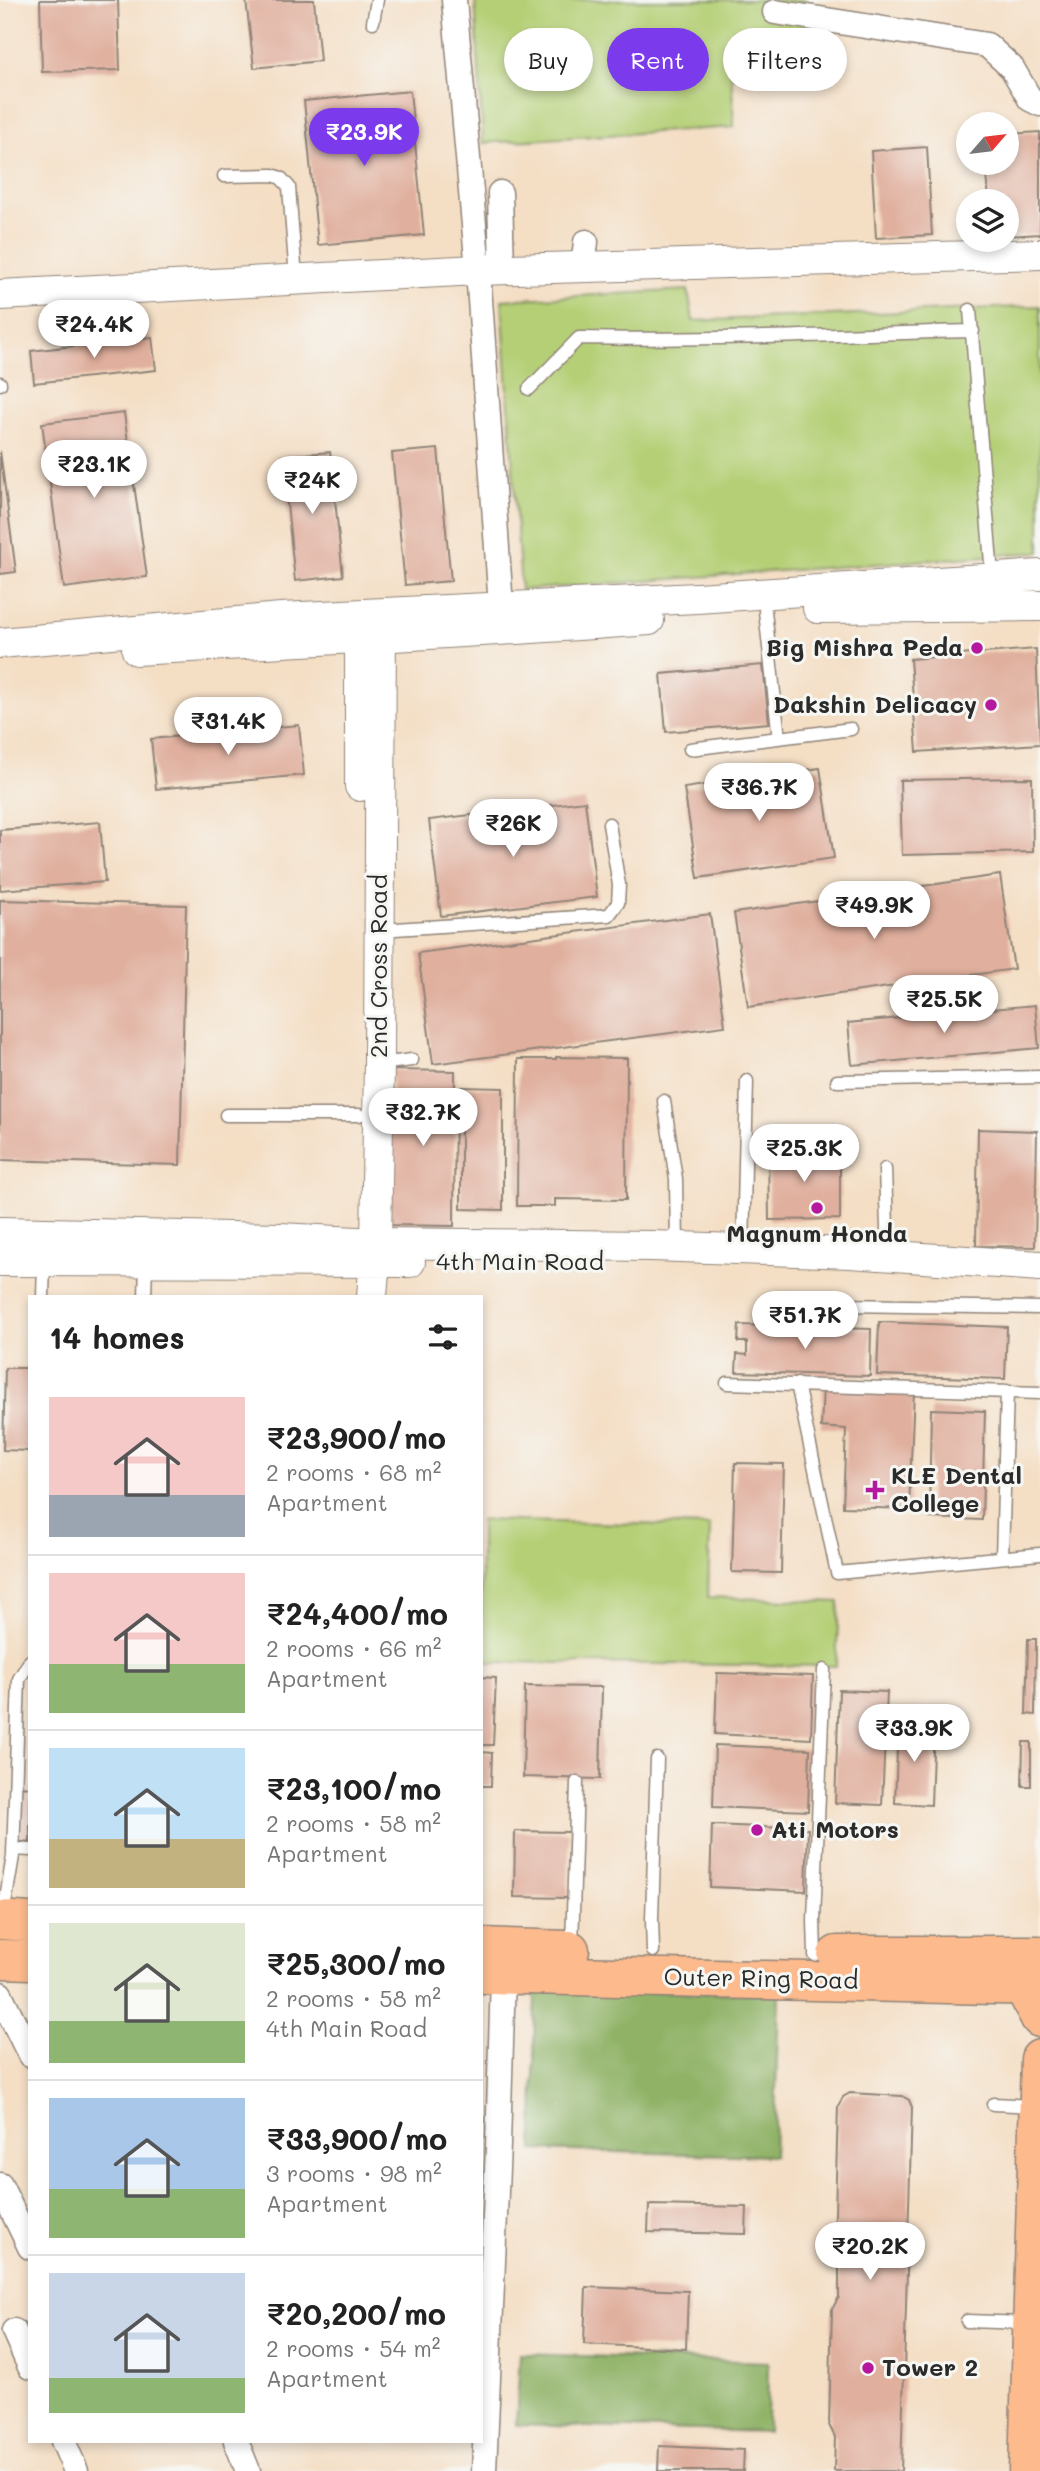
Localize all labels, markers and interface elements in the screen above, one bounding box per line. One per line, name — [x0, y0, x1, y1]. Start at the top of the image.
chip: Buy — [504, 28, 593, 91]
chip: Rent — [607, 28, 709, 91]
chip: Filters — [723, 28, 847, 91]
pin: ₹23.9K — [307, 108, 421, 168]
north arrow — [956, 112, 1018, 175]
map controls — [956, 112, 1019, 252]
text: ₹23.9K — [325, 116, 403, 146]
button: layers — [956, 189, 1019, 252]
pin: ₹24.4K — [37, 300, 151, 360]
text: ₹24.4K — [54, 308, 134, 338]
pin: ₹23.1K — [37, 440, 151, 500]
text: ₹23.1K — [57, 448, 131, 478]
pin: ₹24K — [271, 456, 353, 516]
text: ₹24K — [283, 464, 341, 494]
place label: Big Mishra Peda — [766, 631, 963, 662]
marker: Big Mishra Peda — [969, 640, 985, 656]
place label: Dakshin Delicacy — [773, 688, 977, 719]
marker: Dakshin Delicacy — [983, 697, 999, 713]
pin: ₹31.4K — [171, 698, 285, 757]
text: ₹31.4K — [190, 705, 266, 735]
pin: ₹36.7K — [702, 764, 816, 823]
text: ₹36.7K — [720, 771, 798, 801]
pin: ₹26K — [472, 800, 554, 859]
text: ₹26K — [484, 807, 542, 837]
street label: 2nd Cross Road — [362, 874, 393, 1058]
pin: ₹49.9K — [817, 881, 931, 941]
text: ₹49.9K — [834, 889, 914, 919]
pin: ₹25.5K — [887, 976, 1001, 1035]
text: ₹25.5K — [905, 983, 983, 1013]
pin: ₹32.7K — [366, 1088, 480, 1148]
text: ₹32.7K — [385, 1096, 461, 1126]
pin: ₹25.3K — [747, 1124, 861, 1184]
text: ₹25.3K — [765, 1132, 843, 1162]
marker: Magnum Honda — [809, 1200, 825, 1216]
place label: Magnum Honda — [726, 1217, 908, 1248]
street label: 4th Main Road — [436, 1245, 604, 1276]
pin: ₹51.7K — [748, 1292, 862, 1351]
text: ₹51.7K — [768, 1299, 842, 1329]
text: 14 homes — [49, 1317, 185, 1357]
icon: filters — [424, 1318, 462, 1356]
text: ₹23,900/mo — [266, 1417, 446, 1457]
icon: home — [105, 1425, 189, 1509]
text: 2 rooms · 68 m² — [266, 1457, 441, 1487]
place label: KLE Dental College — [891, 1459, 1022, 1518]
marker: KLE Dental College — [865, 1480, 885, 1500]
text: Apartment — [266, 1487, 388, 1517]
text: ₹24,400/mo — [266, 1593, 448, 1633]
icon: home — [105, 1601, 189, 1685]
text: 2 rooms · 66 m² — [266, 1633, 441, 1663]
text: Apartment — [266, 1663, 388, 1693]
pin: ₹33.9K — [857, 1704, 971, 1764]
text: ₹33.9K — [875, 1712, 953, 1742]
text: ₹23,100/mo — [266, 1768, 441, 1808]
icon: home — [105, 1776, 189, 1860]
text: 2 rooms · 58 m² — [266, 1808, 441, 1838]
place label: Ati Motors — [771, 1813, 899, 1844]
marker: Ati Motors — [749, 1822, 765, 1838]
text: Apartment — [266, 1838, 388, 1868]
text: ₹25,300/mo — [266, 1943, 446, 1983]
icon: home — [105, 1951, 189, 2035]
street label: Outer Ring Road — [663, 1960, 859, 1995]
text: 2 rooms · 58 m² — [266, 1983, 441, 2013]
text: 4th Main Road — [266, 2013, 427, 2043]
text: ₹33,900/mo — [266, 2118, 447, 2158]
icon: home — [105, 2126, 189, 2210]
text: 3 rooms · 98 m² — [266, 2158, 442, 2188]
text: Apartment — [266, 2188, 388, 2218]
pin: ₹20.2K — [813, 2222, 927, 2282]
text: ₹20.2K — [831, 2230, 909, 2260]
text: ₹20,200/mo — [266, 2293, 446, 2333]
icon: home — [105, 2301, 189, 2385]
text: 2 rooms · 54 m² — [266, 2333, 441, 2363]
place label: Tower 2 — [882, 2351, 978, 2382]
marker: Tower 2 — [860, 2360, 876, 2376]
text: Apartment — [266, 2363, 388, 2393]

